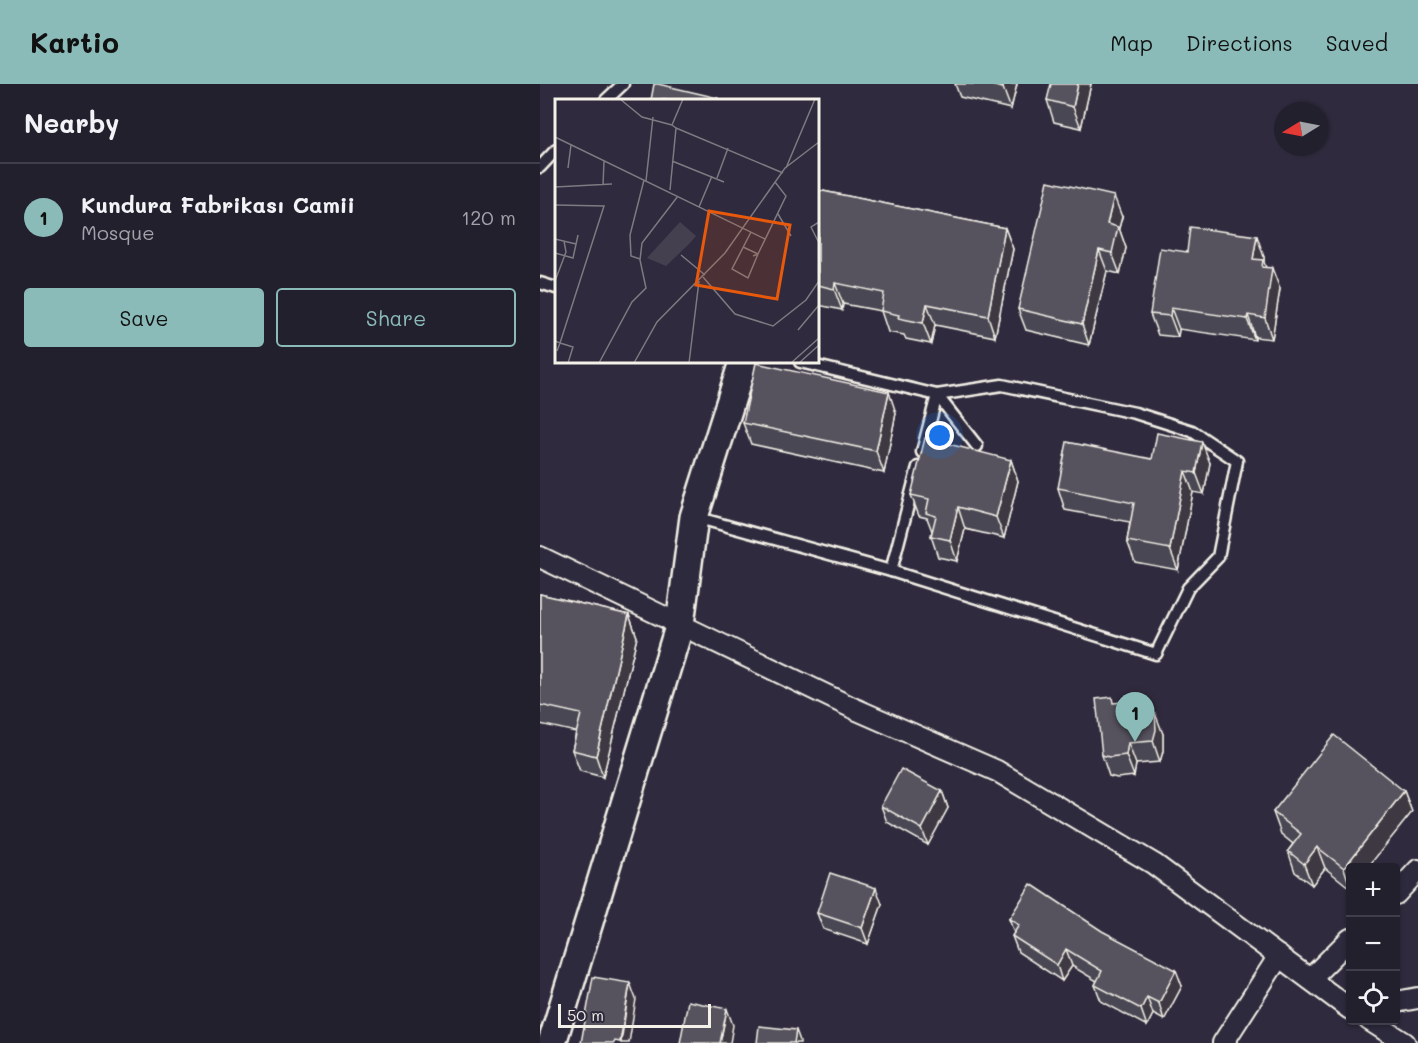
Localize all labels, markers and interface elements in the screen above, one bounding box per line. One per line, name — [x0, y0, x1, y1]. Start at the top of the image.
text: Kartio — [30, 24, 119, 60]
text: Map — [1110, 29, 1153, 56]
text: Directions — [1186, 29, 1293, 56]
text: Saved — [1326, 29, 1388, 56]
inset map — [555, 99, 819, 363]
north arrow — [1274, 102, 1328, 156]
text: Nearby — [24, 106, 119, 140]
text: Kundura Fabrikası Camii — [81, 190, 355, 219]
text: 1 — [39, 204, 48, 230]
text: 120 m — [461, 204, 516, 230]
text: Mosque — [81, 219, 155, 245]
button: Save — [24, 288, 264, 347]
button: Share — [276, 288, 516, 347]
your location — [925, 421, 954, 450]
pin: 1 — [1116, 692, 1154, 742]
map controls — [1346, 863, 1400, 1025]
button: + — [1346, 863, 1400, 917]
button: − — [1346, 917, 1400, 971]
button: locate — [1346, 971, 1400, 1025]
scale bar — [558, 1001, 711, 1028]
text: 50 m — [567, 1004, 604, 1025]

